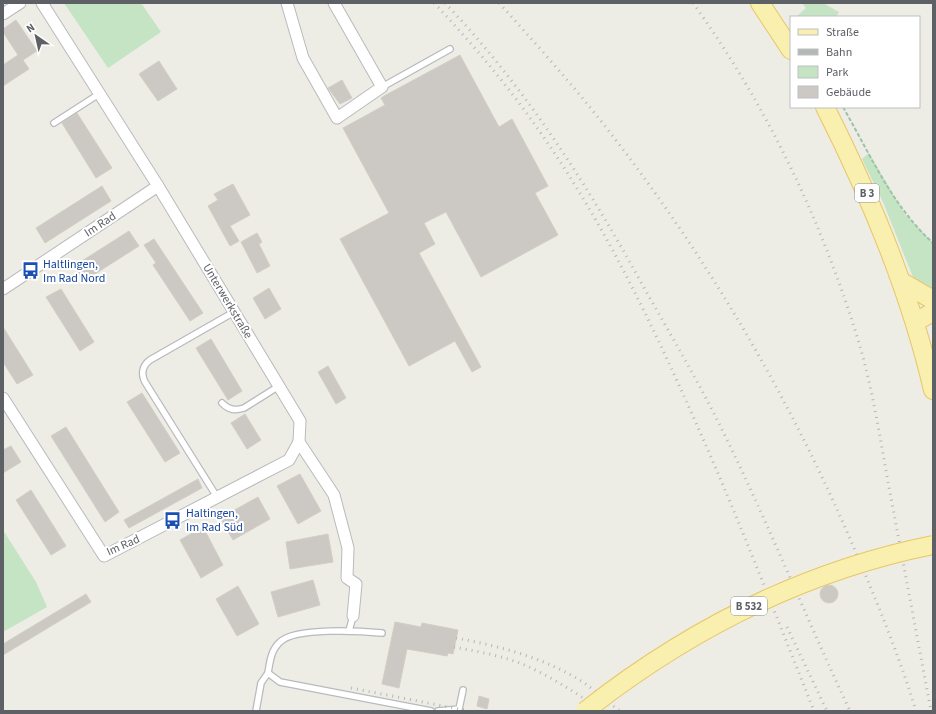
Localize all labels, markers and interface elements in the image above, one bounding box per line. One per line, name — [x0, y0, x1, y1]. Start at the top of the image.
north arrow — [16, 16, 56, 56]
legend — [790, 16, 920, 108]
text: N — [23, 20, 38, 36]
text: Straße — [826, 24, 859, 41]
text: Bahn — [826, 44, 852, 61]
text: Park — [826, 64, 848, 81]
text: Gebäude — [826, 84, 871, 101]
road number: B 3 — [855, 184, 879, 202]
street label: Im Rad — [81, 208, 120, 241]
place label: Haltlingen, Im Rad Nord — [43, 256, 105, 287]
bus stop icon: Haltlingen, Im Rad Nord — [20, 261, 40, 281]
street label: Unterwerkstraße — [198, 261, 257, 342]
place label: Haltingen, Im Rad Süd — [186, 505, 243, 536]
bus stop icon: Haltingen, Im Rad Süd — [163, 510, 183, 530]
street label: Im Rad — [104, 531, 143, 560]
road number: B 532 — [731, 597, 767, 615]

